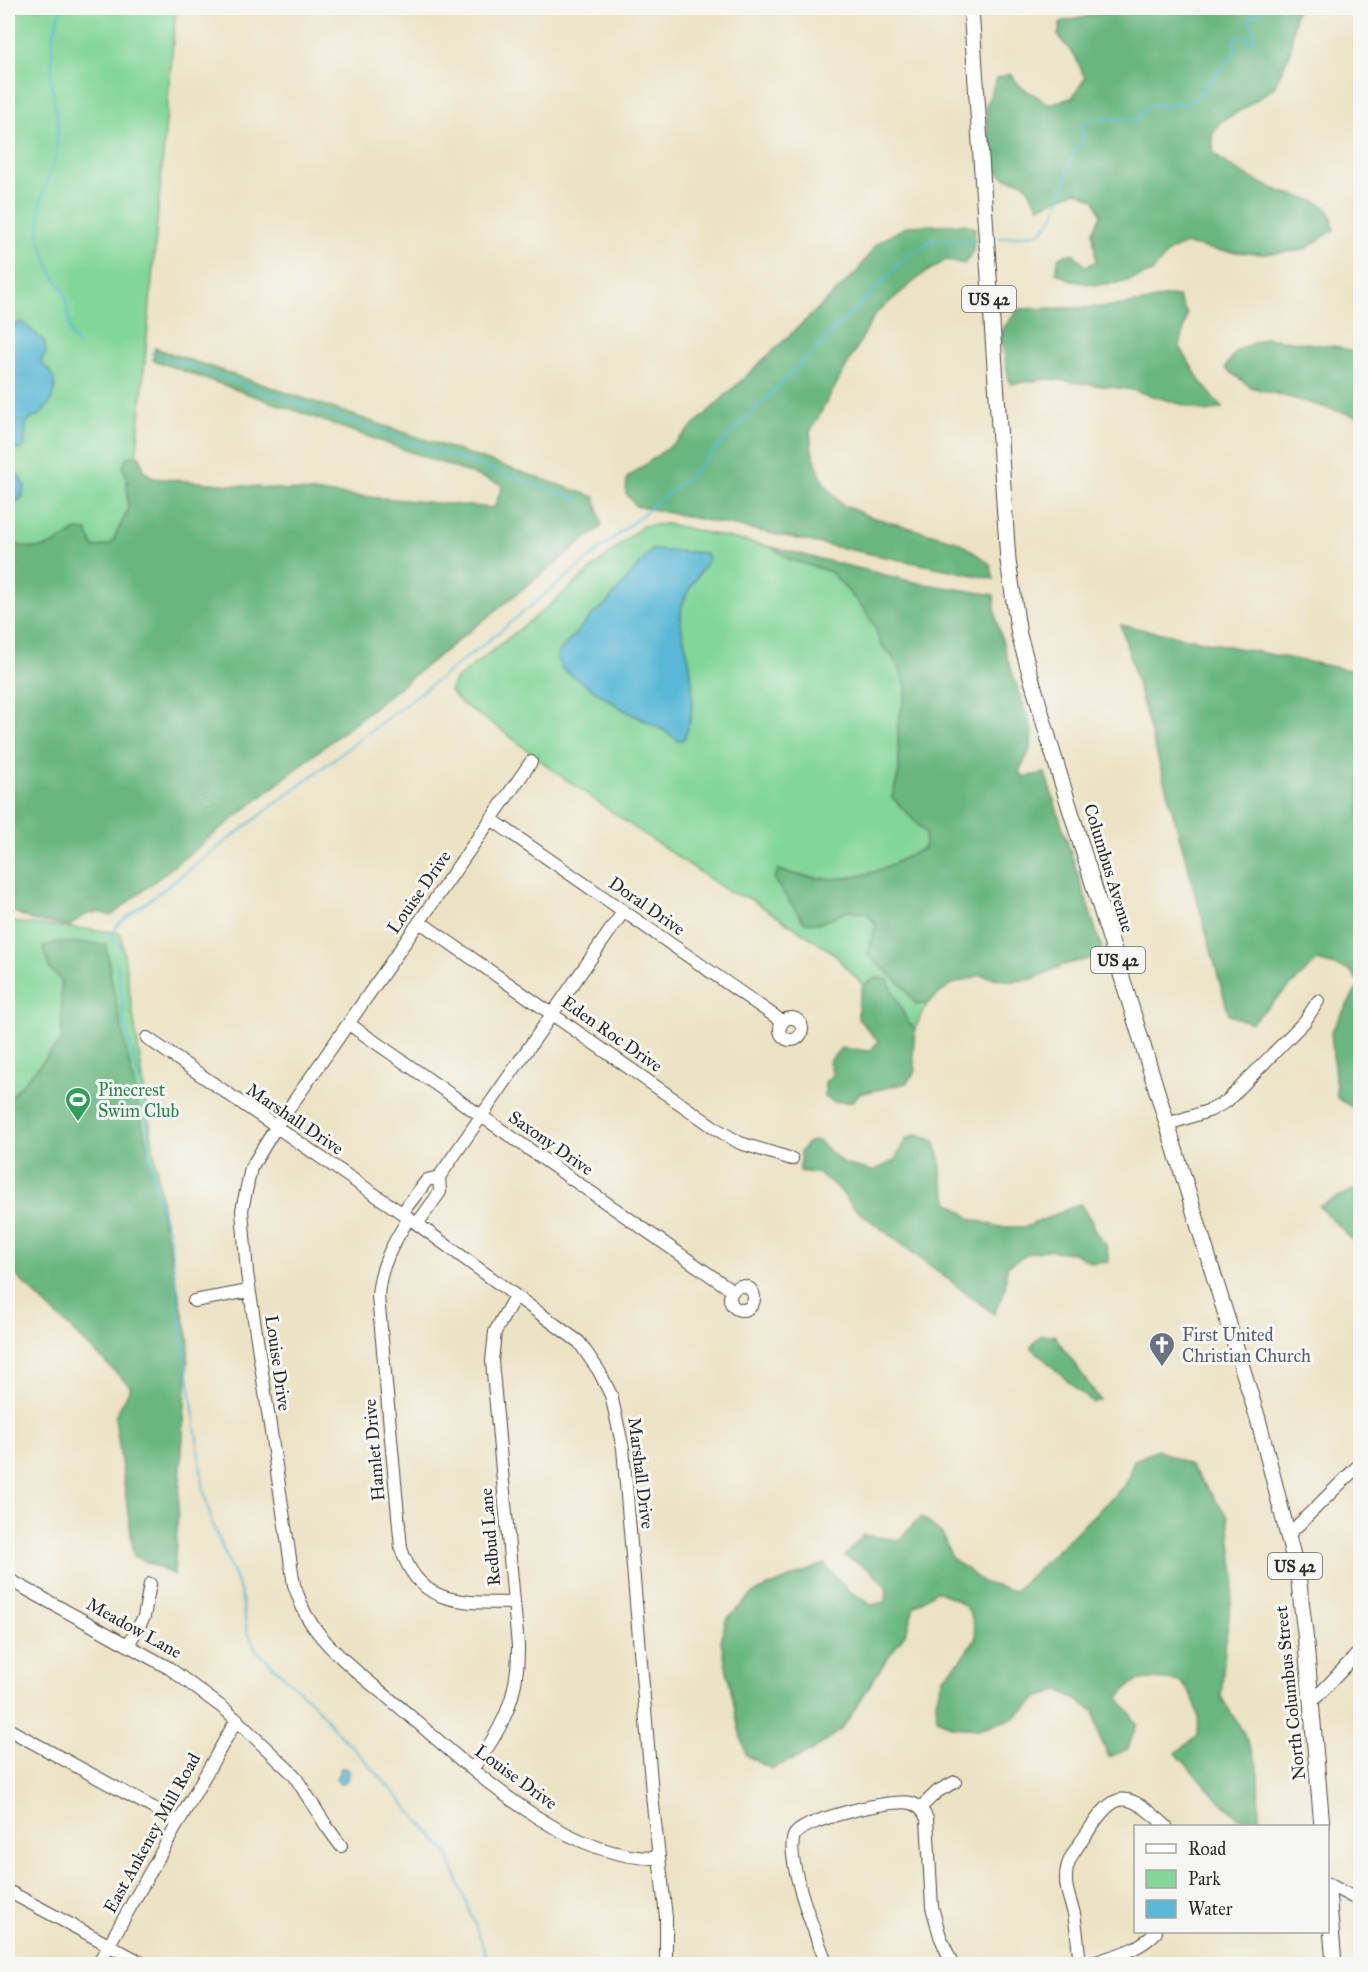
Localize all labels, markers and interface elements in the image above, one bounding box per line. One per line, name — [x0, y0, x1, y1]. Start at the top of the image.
road number: US 42 — [962, 286, 1016, 312]
street label: Columbus Avenue — [1079, 801, 1139, 935]
street label: Louise Drive — [382, 846, 456, 938]
street label: Doral Drive — [605, 872, 689, 940]
road number: US 42 — [1091, 947, 1145, 973]
street label: Eden Roc Drive — [557, 991, 667, 1077]
street label: Marshall Drive — [242, 1078, 348, 1160]
place label: Pinecrest Swim Club — [98, 1079, 180, 1122]
sports icon: Pinecrest Swim Club — [63, 1085, 93, 1123]
street label: Saxony Drive — [504, 1106, 598, 1180]
street label: Louise Drive — [260, 1314, 296, 1412]
place label: First United Christian Church — [1182, 1324, 1311, 1367]
church icon: First United Christian Church — [1147, 1330, 1177, 1368]
street label: Hamlet Drive — [359, 1398, 389, 1502]
street label: Marshall Drive — [623, 1416, 659, 1530]
street label: Redbud Lane — [475, 1487, 505, 1587]
road number: US 42 — [1268, 1553, 1322, 1579]
street label: Meadow Lane — [83, 1593, 185, 1663]
street label: North Columbus Street — [1270, 1604, 1310, 1781]
street label: Louise Drive — [470, 1740, 562, 1814]
street label: East Ankeney Mill Road — [99, 1749, 205, 1917]
legend — [1134, 1825, 1329, 1933]
text: Road — [1188, 1838, 1226, 1860]
text: Park — [1188, 1868, 1221, 1890]
text: Water — [1188, 1898, 1233, 1920]

